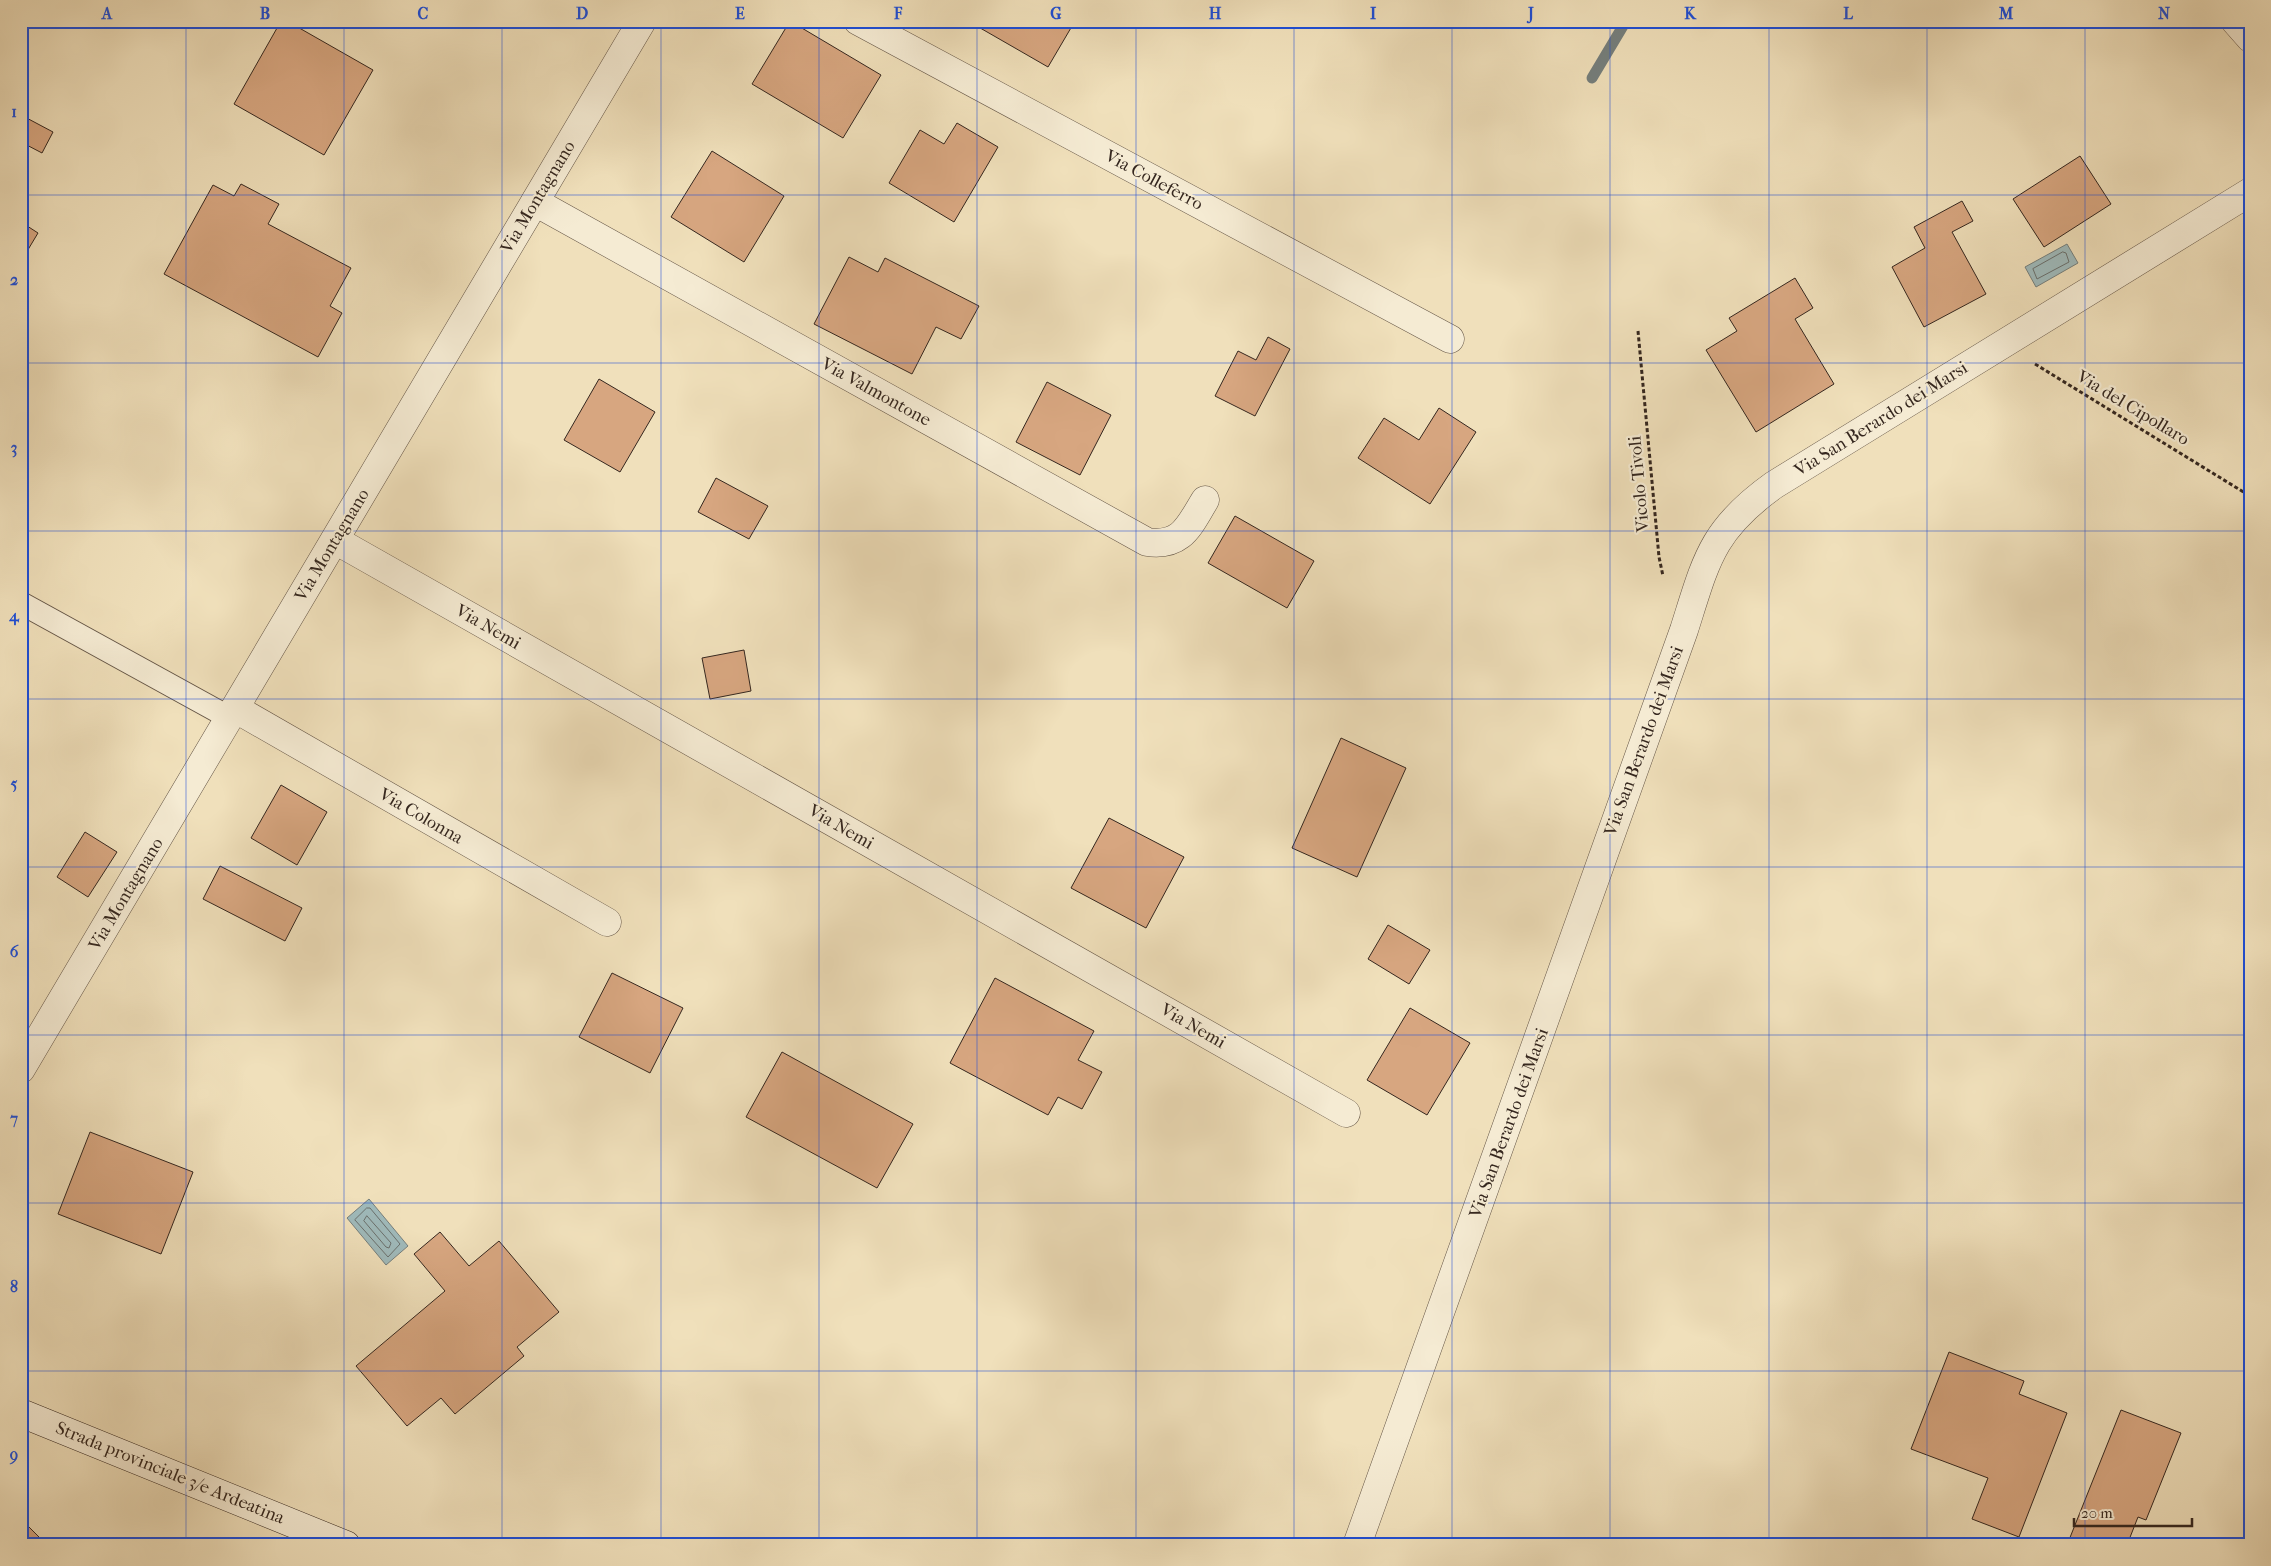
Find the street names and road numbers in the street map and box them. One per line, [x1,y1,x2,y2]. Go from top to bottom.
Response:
street label: Via Montagnano [496,137,580,258]
street label: Via Colleferro [1101,145,1207,215]
street label: Via Valmontone [817,353,935,431]
street label: Via San Berardo dei Marsi [1790,357,1972,481]
street label: Via del Cipollaro [2072,366,2193,450]
street label: Vicolo Tivoli [1624,434,1654,534]
street label: Via Montagnano [290,485,374,606]
street label: Via Nemi [451,599,525,654]
street label: Via San Berardo dei Marsi [1600,643,1688,840]
street label: Via Colonna [374,783,467,849]
street label: Via Nemi [804,799,878,854]
street label: Via Montagnano [84,834,168,955]
street label: Via Nemi [1156,998,1230,1053]
street label: Via San Berardo dei Marsi [1465,1025,1553,1222]
street label: Strada provinciale 3/e Ardeatina [53,1417,288,1529]

